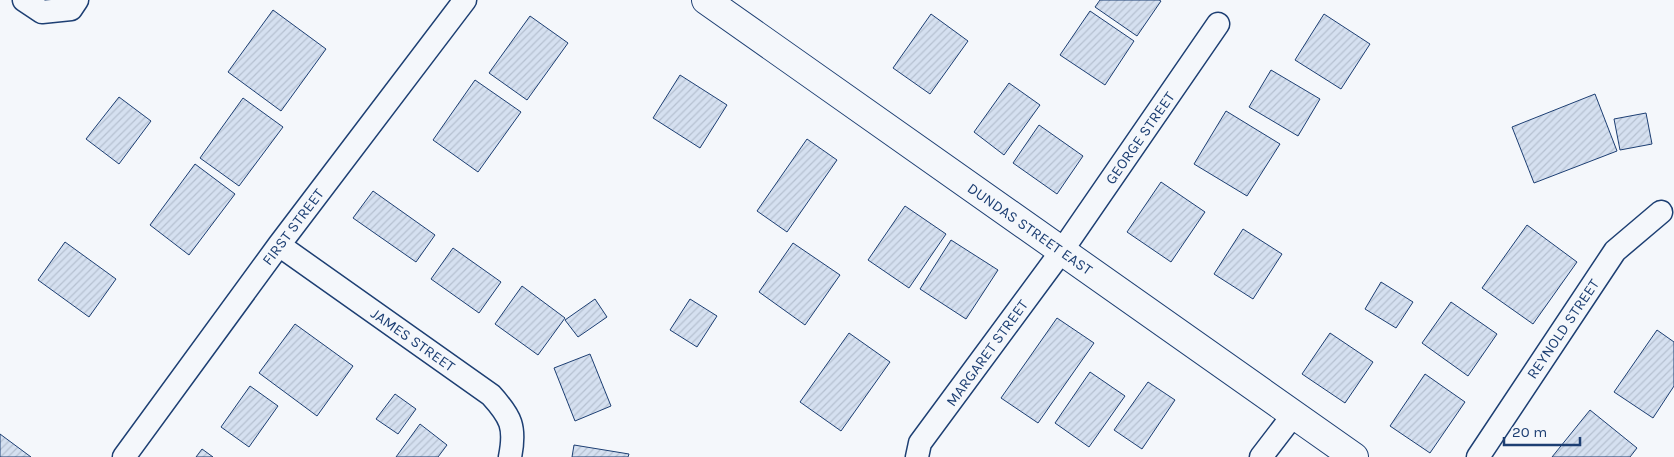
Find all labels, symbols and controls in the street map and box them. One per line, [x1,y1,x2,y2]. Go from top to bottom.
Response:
street label: GEORGE STREET [1101,88,1179,188]
street label: DUNDAS STREET EAST [964,179,1096,279]
street label: FIRST STREET [258,185,328,269]
street label: REYNOLD STREET [1523,275,1603,382]
street label: MARGARET STREET [942,296,1032,410]
street label: JAMES STREET [367,304,459,376]
scale bar [1504,414,1580,446]
text: 20 m [1512,423,1547,441]

